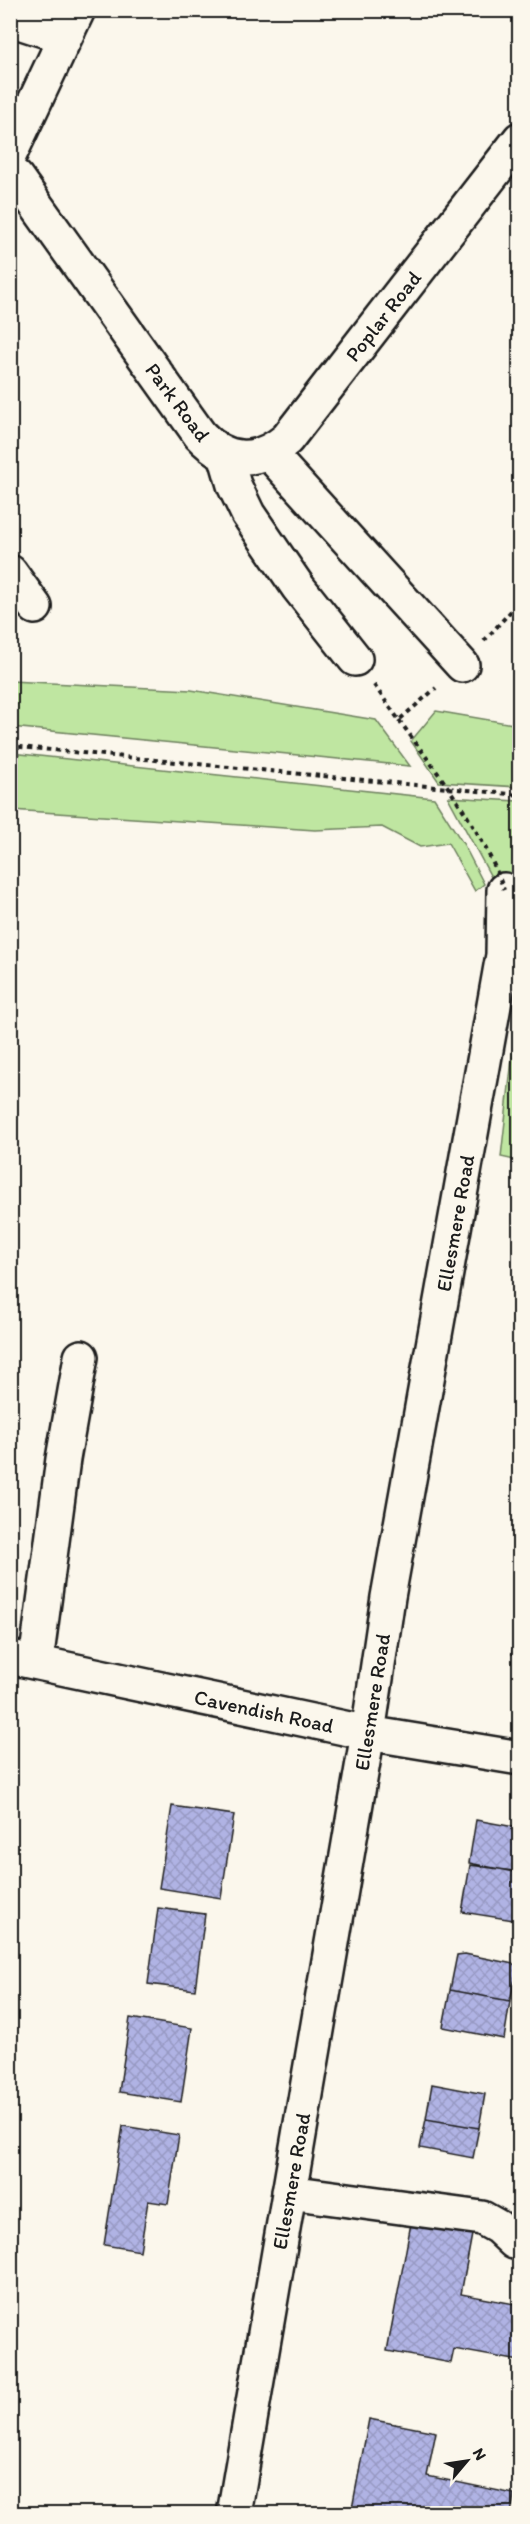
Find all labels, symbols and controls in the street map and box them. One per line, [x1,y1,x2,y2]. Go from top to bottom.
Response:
street label: Poplar Road [340,265,426,366]
street label: Park Road [140,358,216,447]
street label: Ellesmere Road [431,1152,479,1293]
street label: Ellesmere Road [349,1631,395,1772]
street label: Cavendish Road [192,1684,337,1738]
street label: Ellesmere Road [267,2110,315,2251]
north arrow [437,2431,497,2491]
text: N [469,2445,491,2463]

